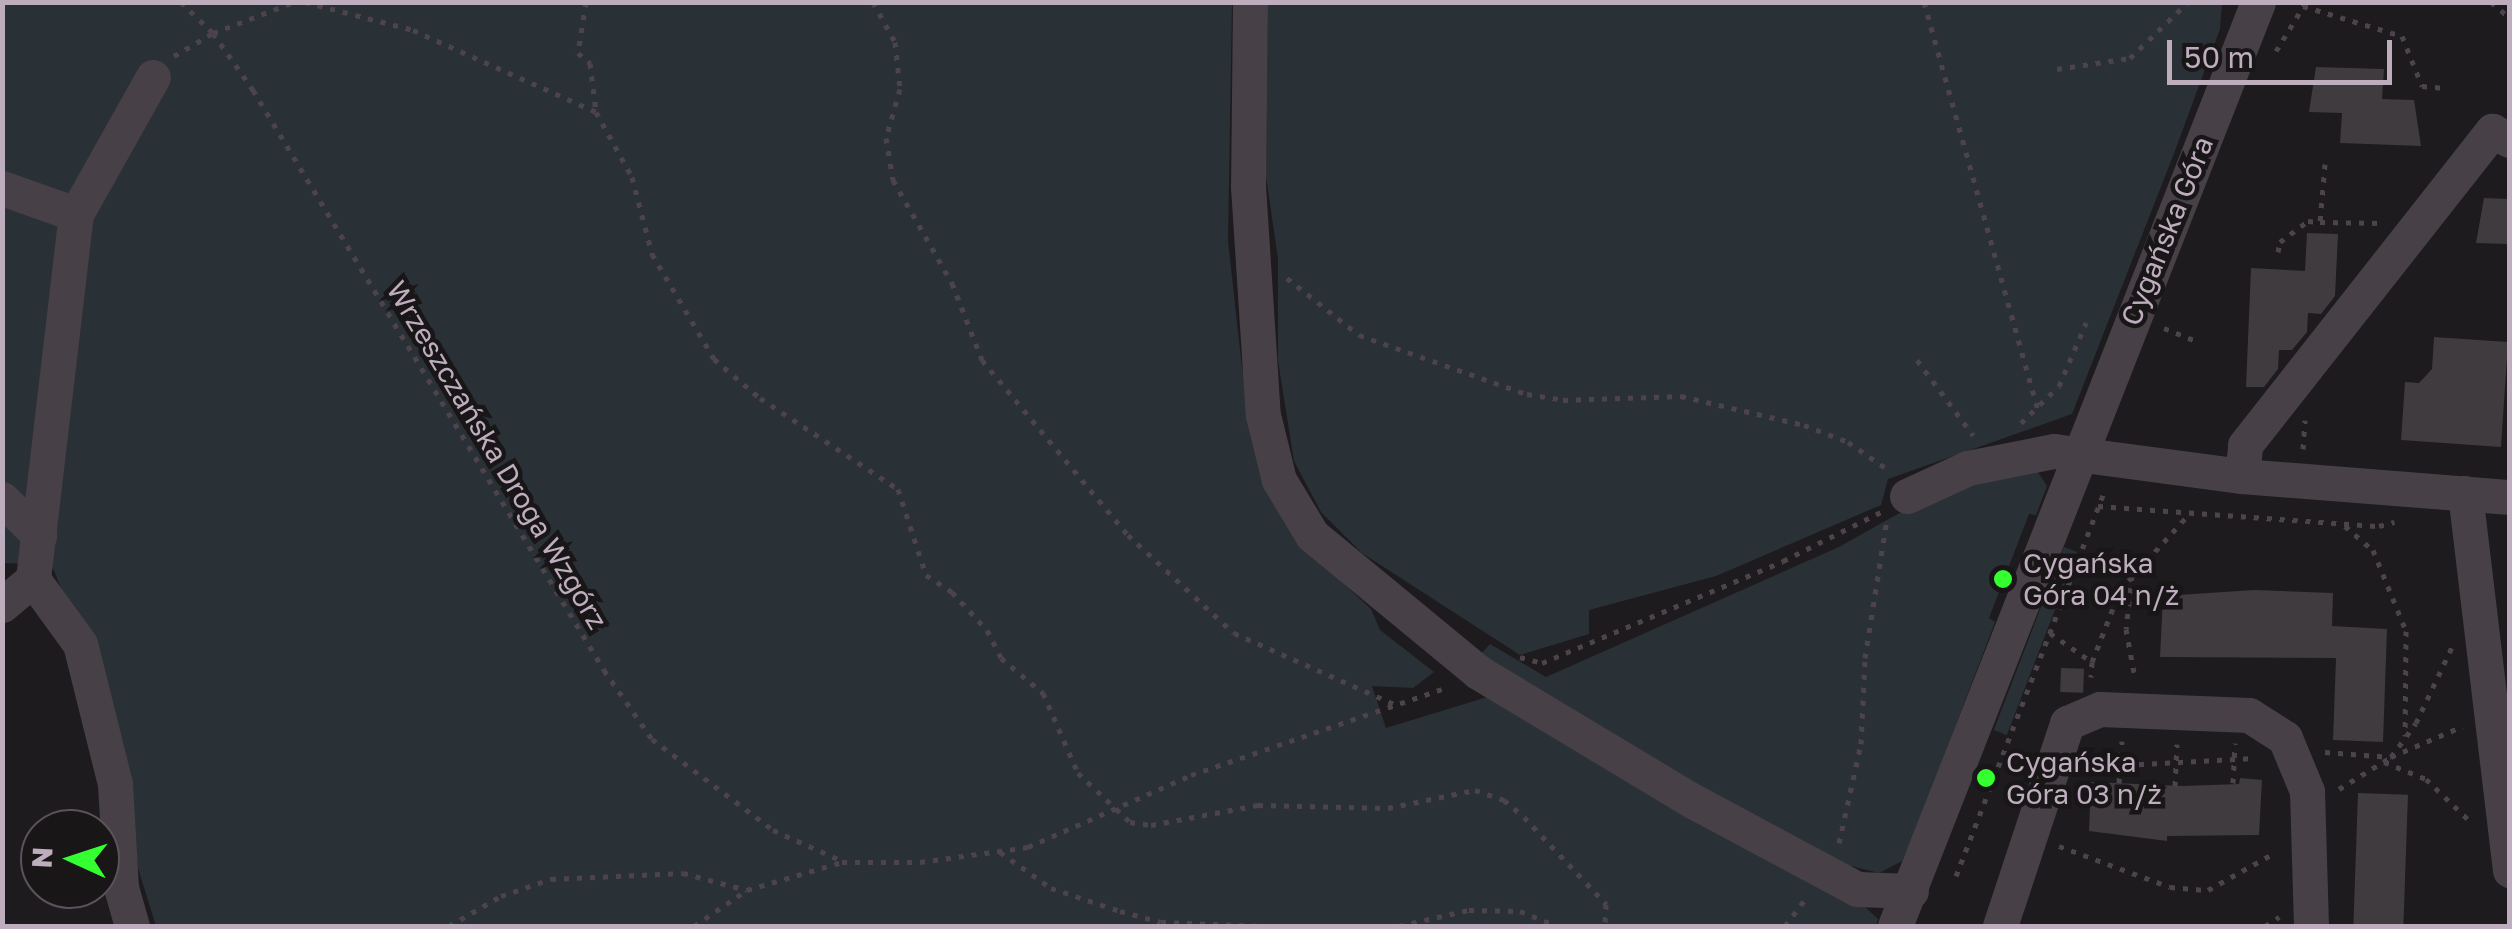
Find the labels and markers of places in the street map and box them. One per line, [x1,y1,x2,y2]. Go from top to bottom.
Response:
place label: Cygańska Góra 04 n/ż [2023,546,2179,612]
marker: Cygańska Góra 04 n/ż [1992,568,2014,590]
place label: Cygańska Góra 03 n/ż [2006,745,2162,811]
marker: Cygańska Góra 03 n/ż [1975,767,1997,789]

